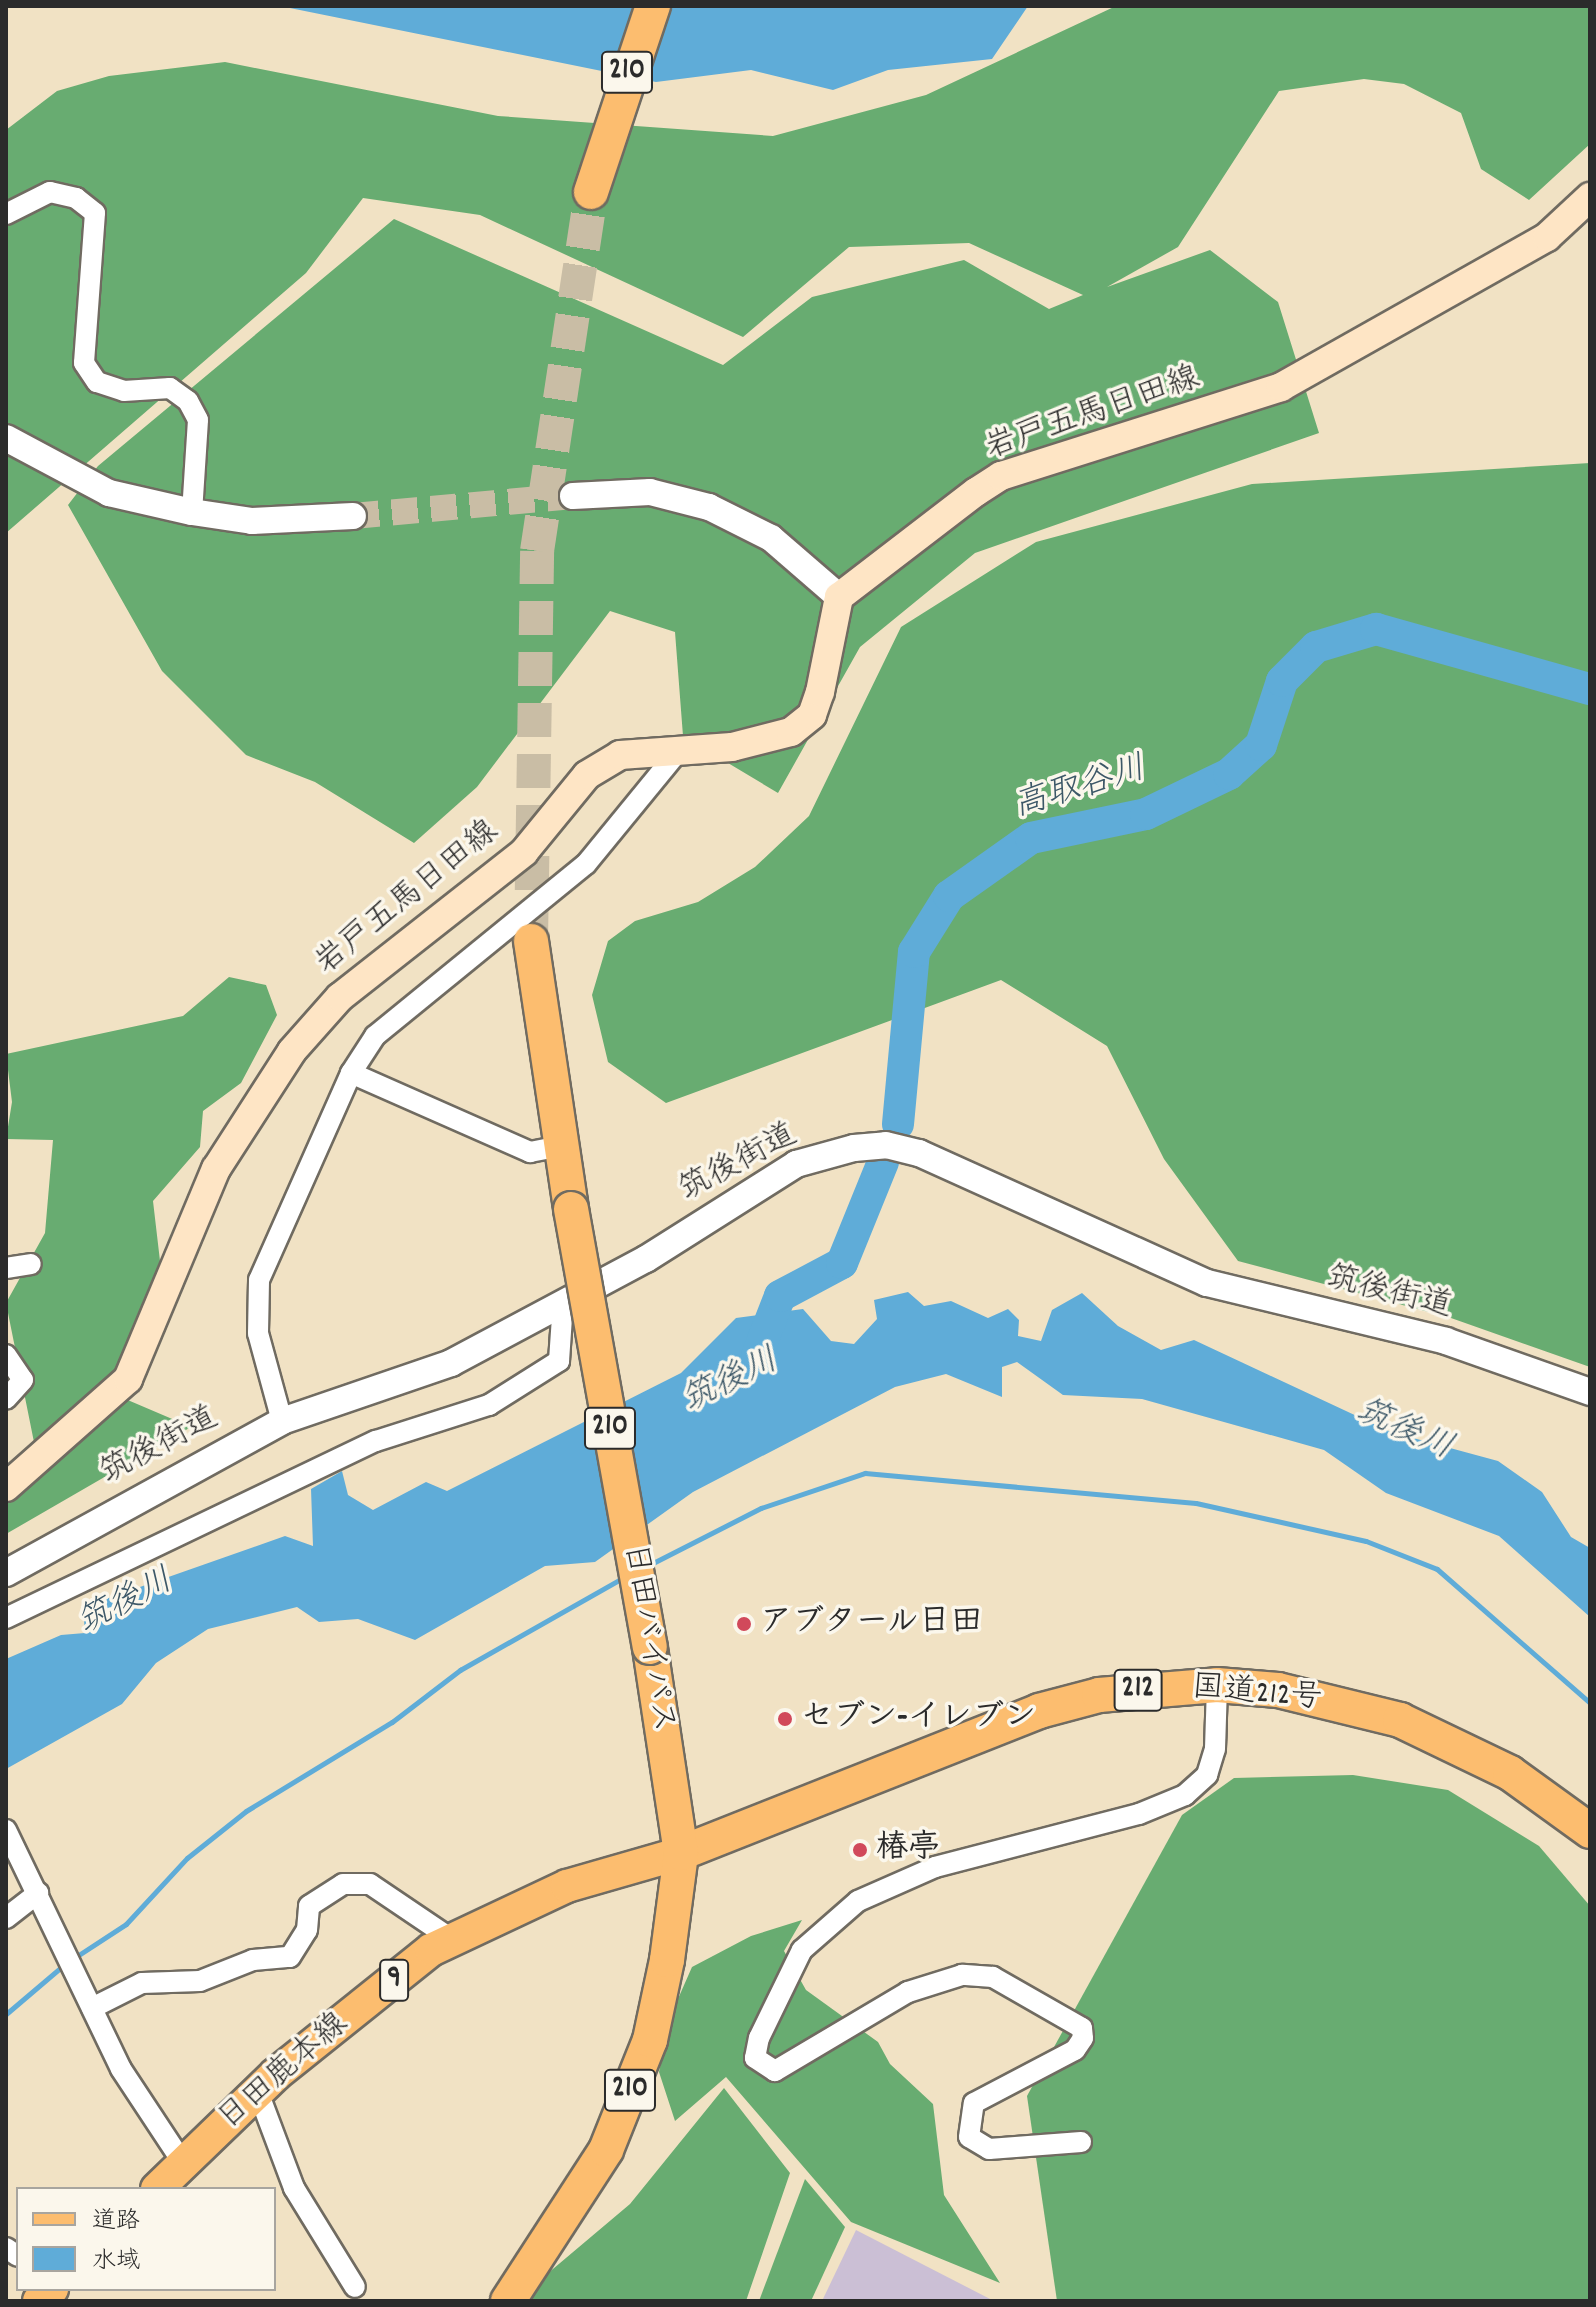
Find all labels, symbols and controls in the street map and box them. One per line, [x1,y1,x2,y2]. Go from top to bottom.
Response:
road number: 210 [599,46,655,98]
street label: 岩戸五馬日田線 [981,360,1205,470]
water label: 高取谷川 [1009,750,1151,828]
street label: 岩戸五馬日田線 [309,814,507,984]
street label: 筑後街道 [673,1117,805,1211]
street label: 筑後街道 [1322,1260,1456,1328]
water label: 筑後川 [676,1341,786,1423]
water label: 筑後川 [1349,1392,1459,1470]
street label: 筑後街道 [94,1400,226,1494]
road number: 210 [582,1402,638,1454]
street label: 日田バイパス [613,1540,681,1736]
water label: 筑後川 [71,1562,181,1644]
place label: アブタール日田 [760,1605,984,1643]
marker: アブタール日田 [735,1615,753,1633]
road number: 212 [1112,1664,1164,1716]
street label: 国道212号 [1190,1670,1324,1720]
place label: セブン-イレブン [801,1700,1036,1738]
marker: セブン-イレブン [776,1710,794,1728]
place label: 椿亭 [876,1831,940,1869]
marker: 椿亭 [851,1841,869,1859]
road number: 9 [378,1954,410,2006]
street label: 日田鹿本線 [211,2006,357,2140]
road number: 210 [602,2064,658,2116]
legend [16,2187,276,2291]
text: 道路 [92,2205,140,2239]
text: 水域 [92,2245,140,2279]

